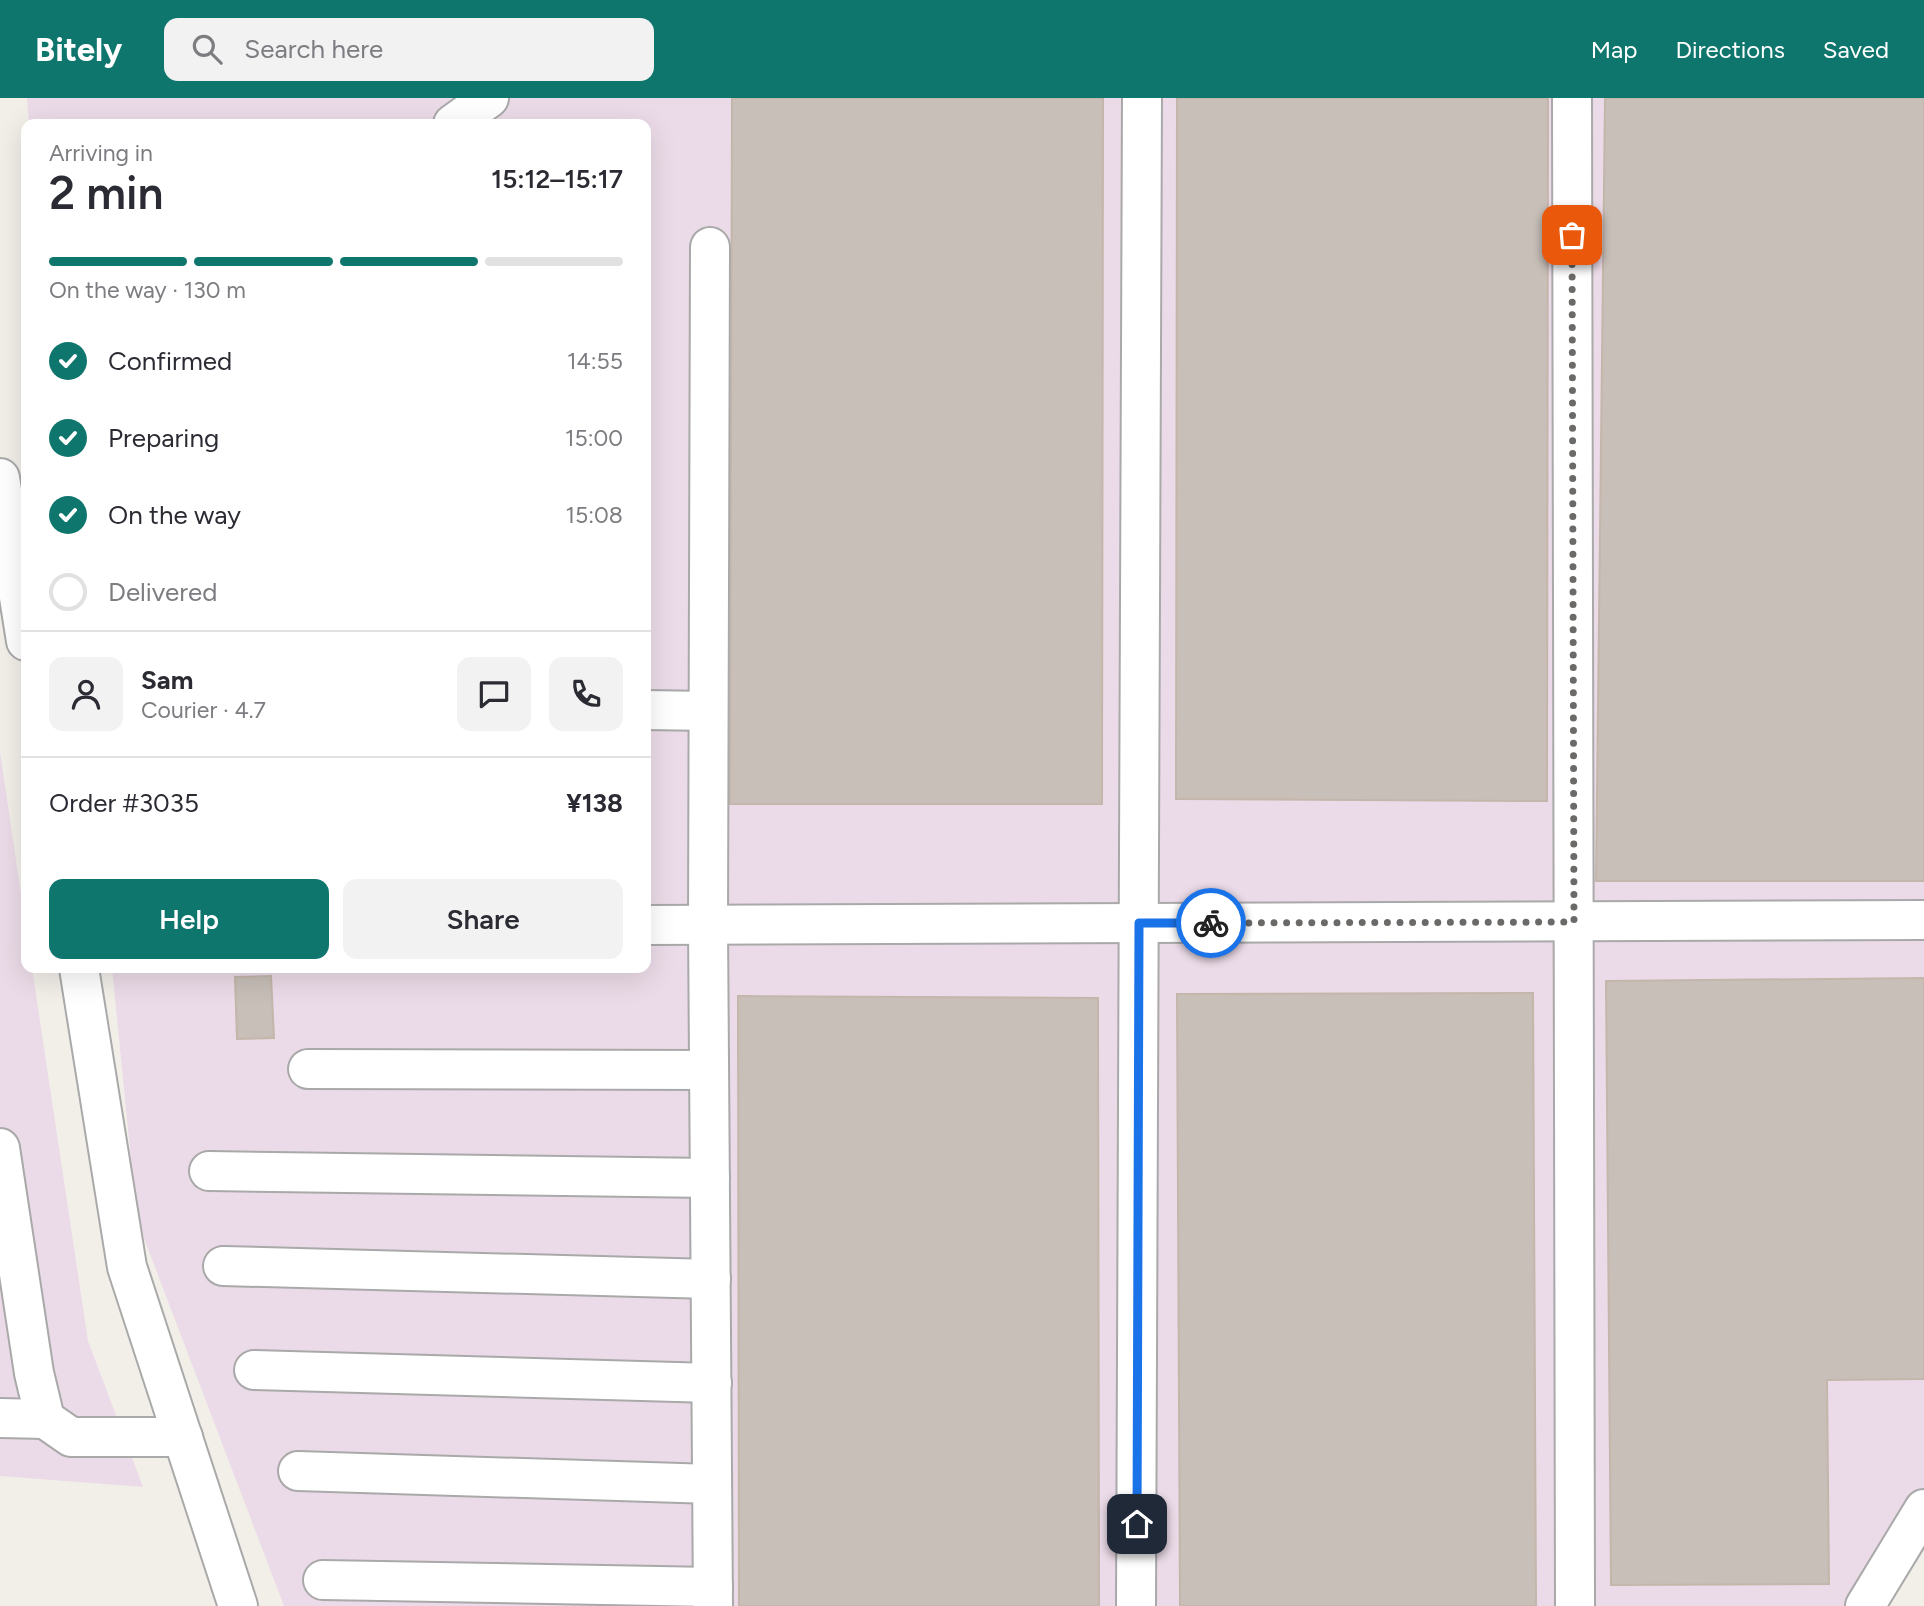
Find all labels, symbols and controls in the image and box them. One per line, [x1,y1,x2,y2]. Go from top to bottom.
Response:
search box [164,18,654,81]
text: Bitely [35,30,122,69]
icon: search [188,30,226,68]
text: Search here [244,33,383,65]
text: Map [1591,35,1637,64]
text: Directions [1675,35,1785,64]
text: Saved [1823,35,1889,64]
text: Arriving in [49,139,153,167]
text: 15:12–15:17 [491,163,623,195]
text: 2 min [49,165,164,221]
pin [1542,205,1602,265]
icon: bag [1553,216,1591,254]
text: On the way · 130 m [49,276,246,304]
icon: check [49,342,87,380]
text: Confirmed [108,345,232,377]
text: 14:55 [567,347,623,375]
icon: check [49,419,87,457]
text: Preparing [108,422,219,454]
text: 15:00 [565,424,623,452]
icon: check [49,496,87,534]
text: On the way [108,499,241,531]
text: 15:08 [566,501,623,529]
text: Delivered [108,576,217,608]
button: person [49,657,123,731]
button: chat [457,657,531,731]
button: phone [549,657,623,731]
text: Sam [141,664,193,696]
text: Courier · 4.7 [141,696,266,724]
text: Order #3035 [49,787,199,819]
text: ¥138 [566,787,623,819]
button: Help [49,879,329,959]
button: Share [343,879,623,959]
courier [1176,888,1246,958]
icon: bike [1192,904,1230,942]
pin [1107,1494,1167,1554]
icon: home [1118,1505,1156,1543]

